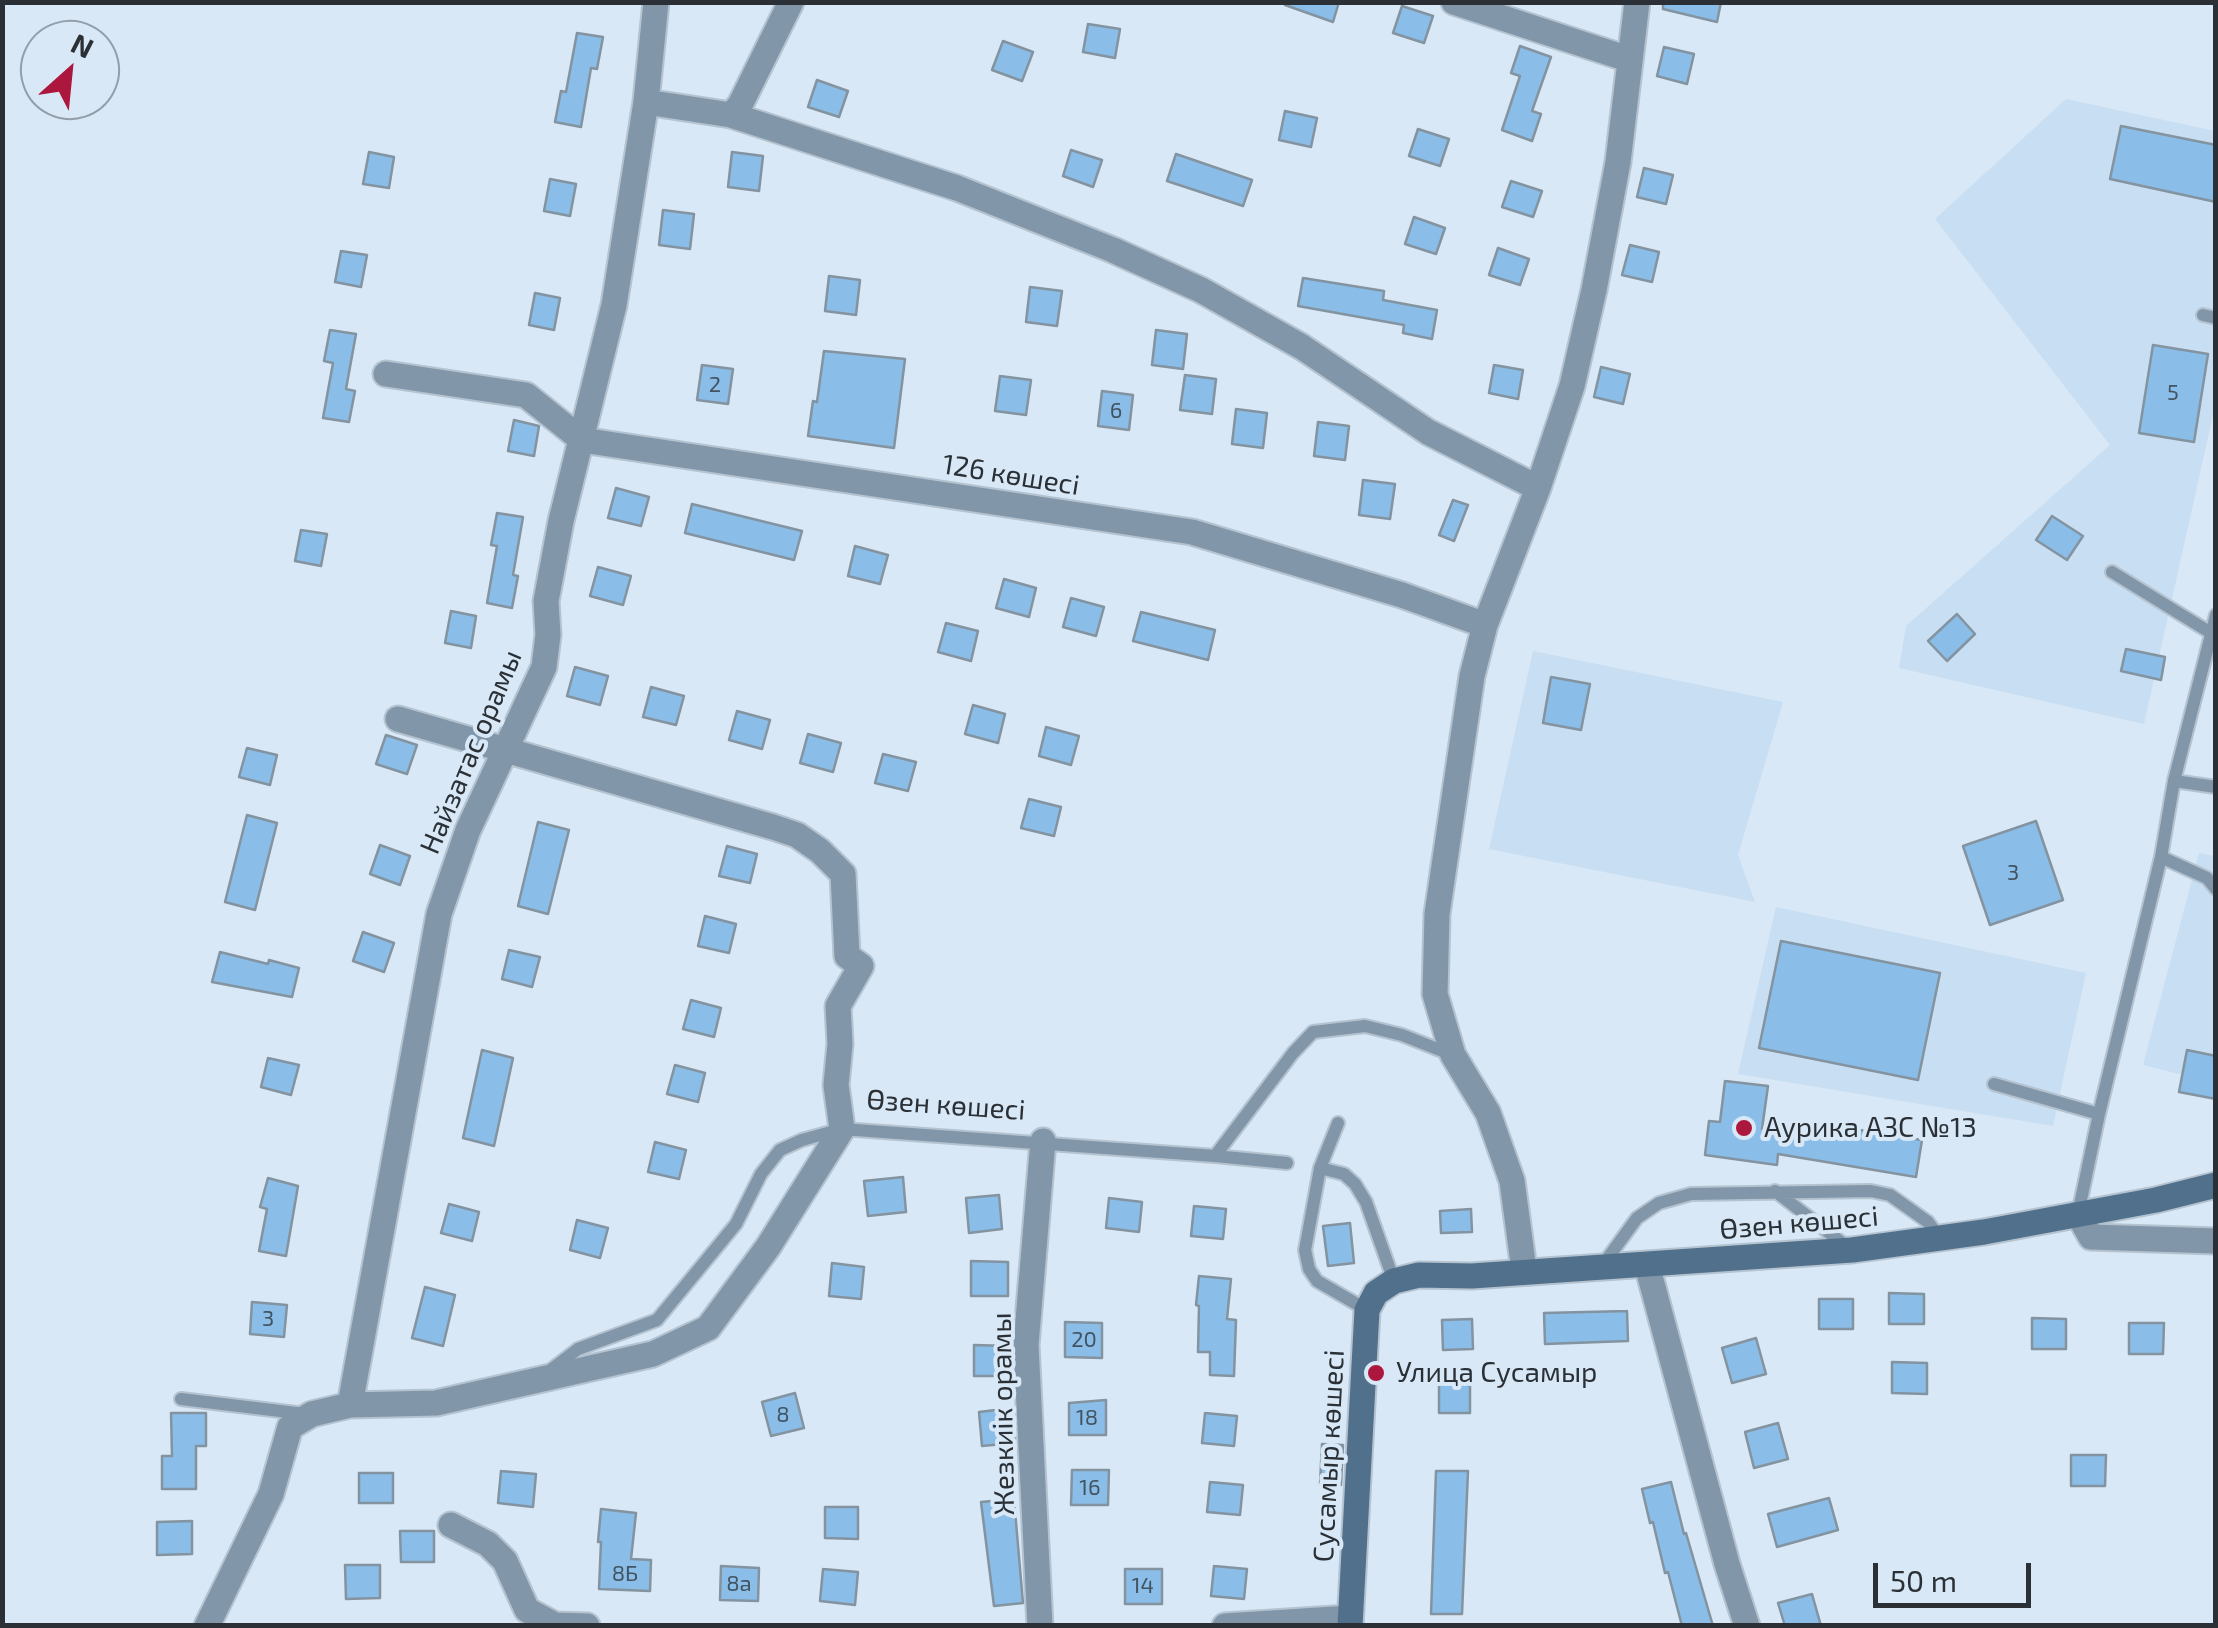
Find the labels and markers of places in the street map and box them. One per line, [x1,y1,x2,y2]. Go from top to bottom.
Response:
place label: Аурика АЗС №13 [1764,1111,1977,1145]
marker: Аурика АЗС №13 [1733,1117,1755,1139]
place label: Улица Сусамыр [1396,1356,1597,1390]
marker: Улица Сусамыр [1365,1362,1387,1384]

